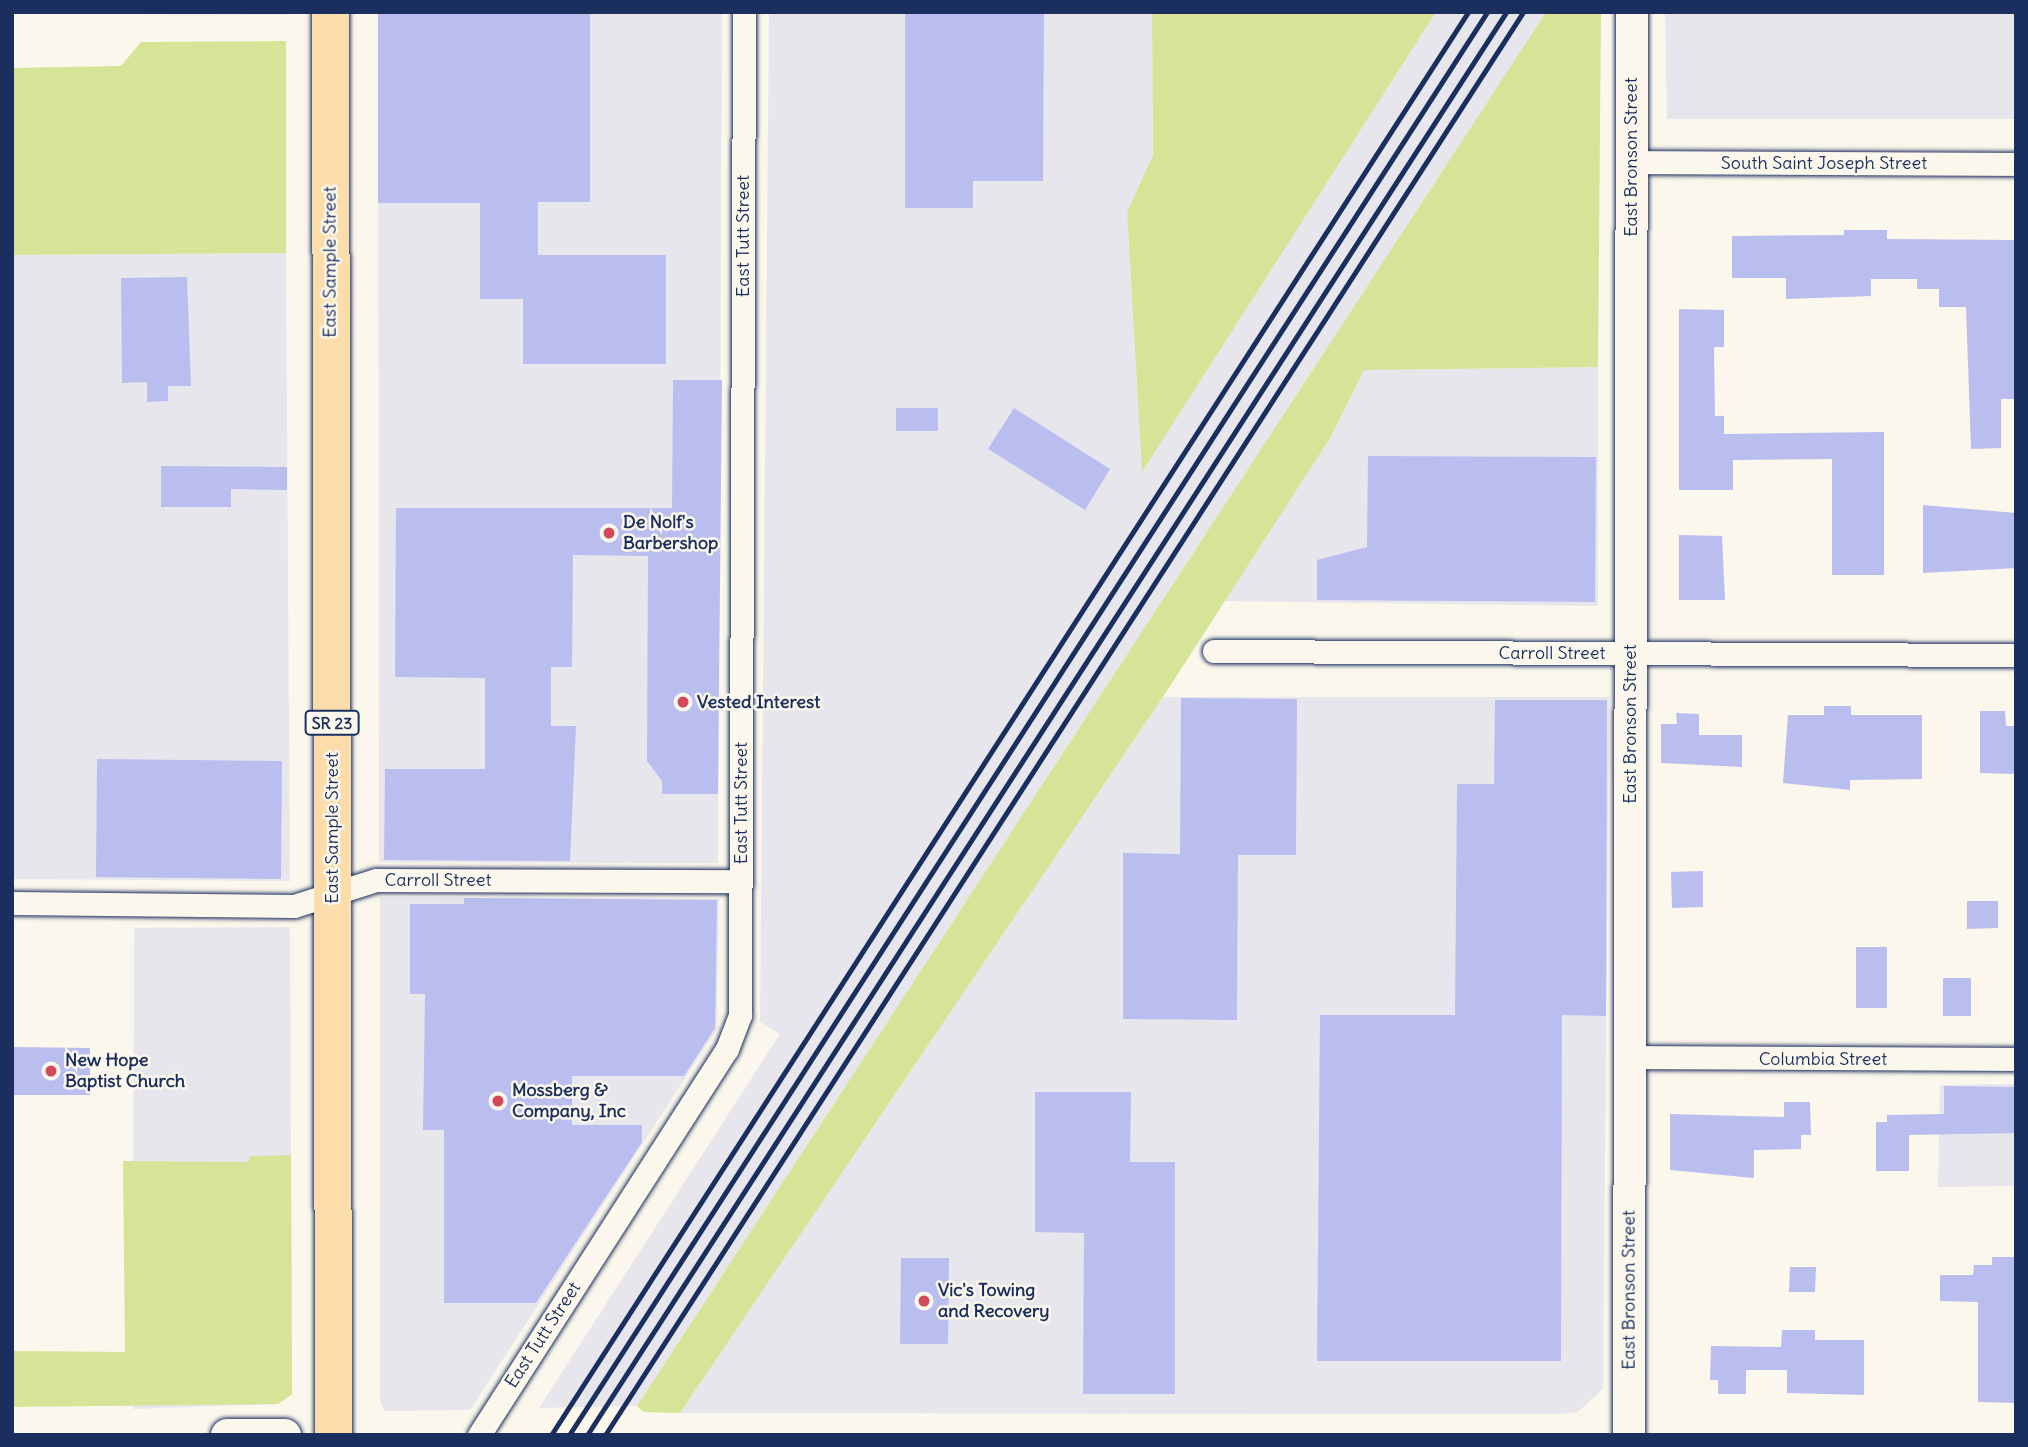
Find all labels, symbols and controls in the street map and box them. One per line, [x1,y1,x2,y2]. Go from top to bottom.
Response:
street label: East Bronson Street [1620,77,1642,237]
street label: South Saint Joseph Street [1721,152,1927,174]
street label: East Tutt Street [732,175,754,297]
street label: East Sample Street [319,186,341,338]
place label: De Nolf's Barbershop [623,512,718,554]
marker: De Nolf's Barbershop [601,525,617,541]
street label: Carroll Street [1498,642,1606,664]
street label: East Bronson Street [1619,644,1641,804]
place label: Vested Interest [697,691,820,713]
marker: Vested Interest [675,694,691,710]
road number: SR 23 [304,710,360,736]
street label: East Tutt Street [730,742,752,864]
street label: East Sample Street [321,752,343,904]
street label: Carroll Street [384,869,492,891]
street label: Columbia Street [1759,1048,1887,1070]
place label: New Hope Baptist Church [65,1050,185,1092]
marker: New Hope Baptist Church [43,1063,59,1079]
place label: Mossberg & Company, Inc [512,1080,626,1122]
marker: Mossberg & Company, Inc [490,1093,506,1109]
street label: East Bronson Street [1618,1210,1640,1370]
street label: East Tutt Street [501,1278,585,1392]
place label: Vic's Towing and Recovery [938,1280,1049,1322]
marker: Vic's Towing and Recovery [916,1293,932,1309]

